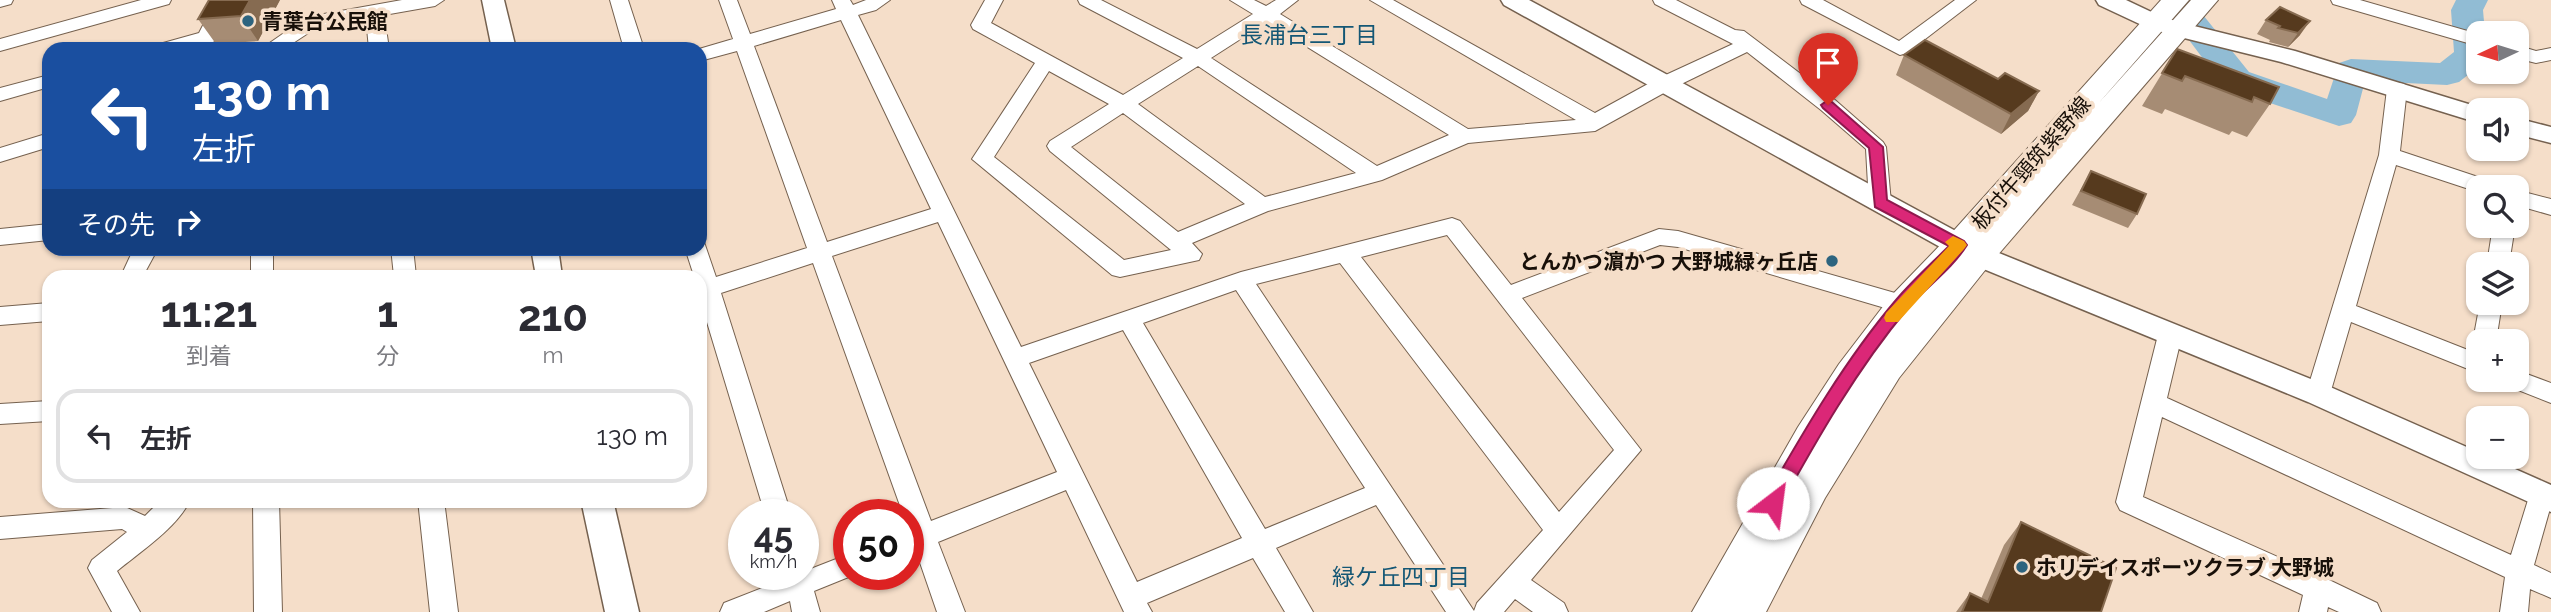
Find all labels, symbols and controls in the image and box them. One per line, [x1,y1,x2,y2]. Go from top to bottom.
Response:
place label: 青葉台公民館 [262,9,388,34]
marker: 青葉台公民館 [240,13,256,29]
district label: 長浦台三丁目 [1240,21,1378,48]
north arrow [2466,21,2529,84]
map controls [2466,21,2529,469]
pin [1798,33,1858,105]
icon: arrive [1809,44,1847,82]
text: 130 m [192,64,331,121]
icon: left [77,70,168,161]
street label: 板付牛頸筑紫野線 [1966,91,2096,235]
button: sound [2466,98,2529,161]
text: 左折 [192,130,256,167]
button: search [2466,175,2529,238]
icon: right [169,203,207,241]
text: その先 [77,210,155,240]
place label: とんかつ濵かつ 大野城緑ヶ丘店 [1519,249,1818,274]
button: layers [2466,252,2529,315]
marker: とんかつ濵かつ 大野城緑ヶ丘店 [1824,253,1840,269]
text: 11:21 [161,288,257,337]
text: 1 [377,288,398,337]
text: 210 [518,292,588,341]
button: + [2466,329,2529,392]
text: m [542,341,564,368]
text: 到着 [186,342,232,369]
text: 分 [376,342,399,369]
button: − [2466,406,2529,469]
icon: left [81,417,119,455]
text: 130 m [597,421,668,451]
text: 左折 [140,424,192,454]
position arrow [1736,466,1810,540]
speed limit sign: 50 [833,499,924,590]
text: 45 [754,515,793,556]
text: km/h [750,551,797,572]
place label: ホリデイスポーツクラブ 大野城 [2036,555,2334,580]
marker: ホリデイスポーツクラブ 大野城 [2014,559,2030,575]
district label: 緑ケ丘四丁目 [1332,563,1470,590]

